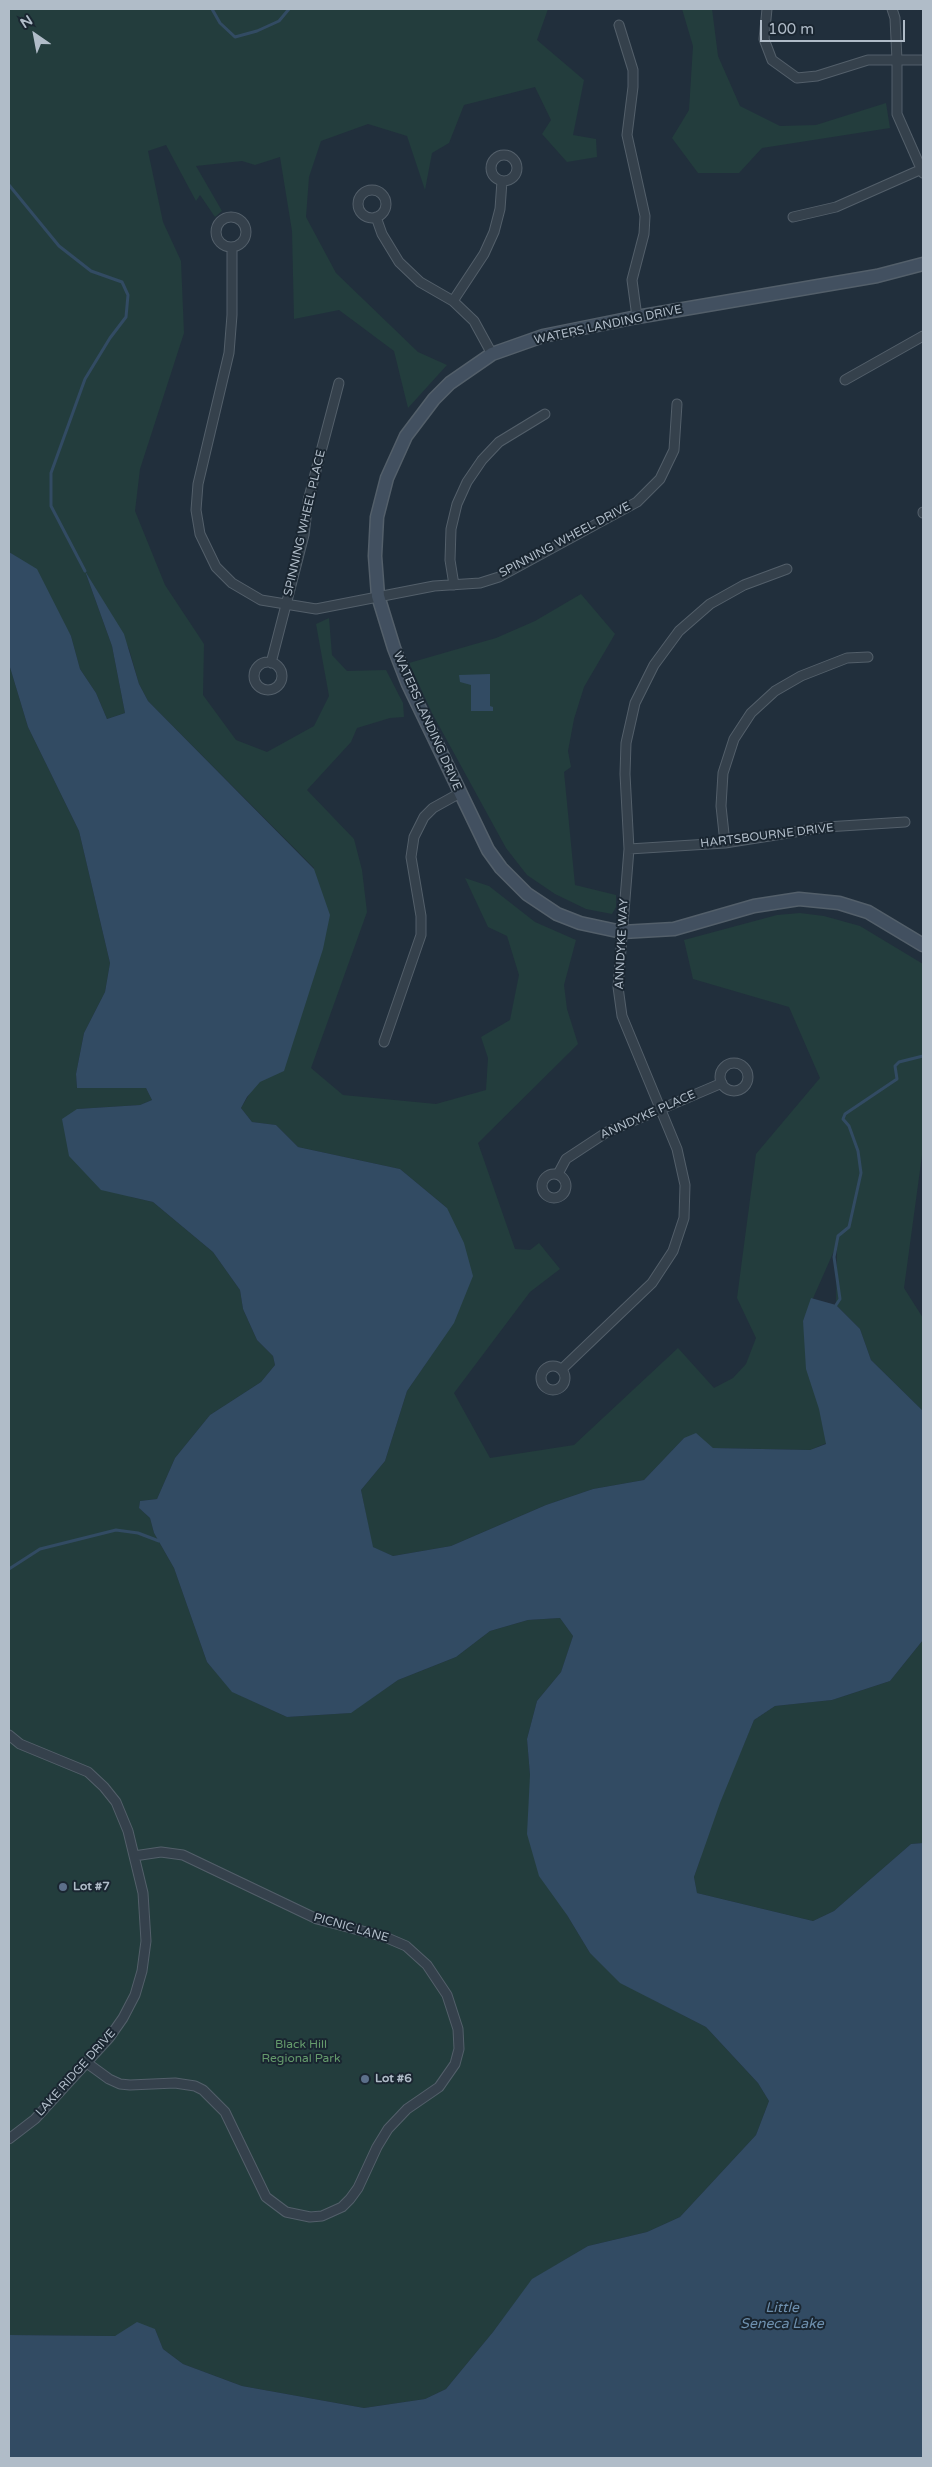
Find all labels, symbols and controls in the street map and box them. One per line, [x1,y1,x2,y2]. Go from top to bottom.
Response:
north arrow [10,10,60,60]
scale bar [762,10,907,42]
text: N [17,12,36,32]
text: 100 m [768,20,814,38]
street label: WATERS LANDING DRIVE [533,302,683,348]
street label: SPINNING WHEEL PLACE [281,449,329,597]
street label: SPINNING WHEEL DRIVE [497,499,633,581]
street label: WATERS LANDING DRIVE [390,649,464,793]
street label: HARTSBOURNE DRIVE [699,821,835,851]
street label: ANNDYKE WAY [612,898,632,990]
street label: ANNDYKE PLACE [598,1088,698,1142]
place label: Lot #7 [73,1880,110,1894]
marker: Lot #7 [57,1881,69,1893]
street label: PICNIC LANE [312,1910,390,1946]
street label: LAKE RIDGE DRIVE [33,2026,119,2120]
park label: Black Hill Regional Park [262,2038,340,2066]
place label: Lot #6 [375,2072,412,2086]
marker: Lot #6 [359,2073,371,2085]
water label: Little Seneca Lake [740,2300,824,2332]

